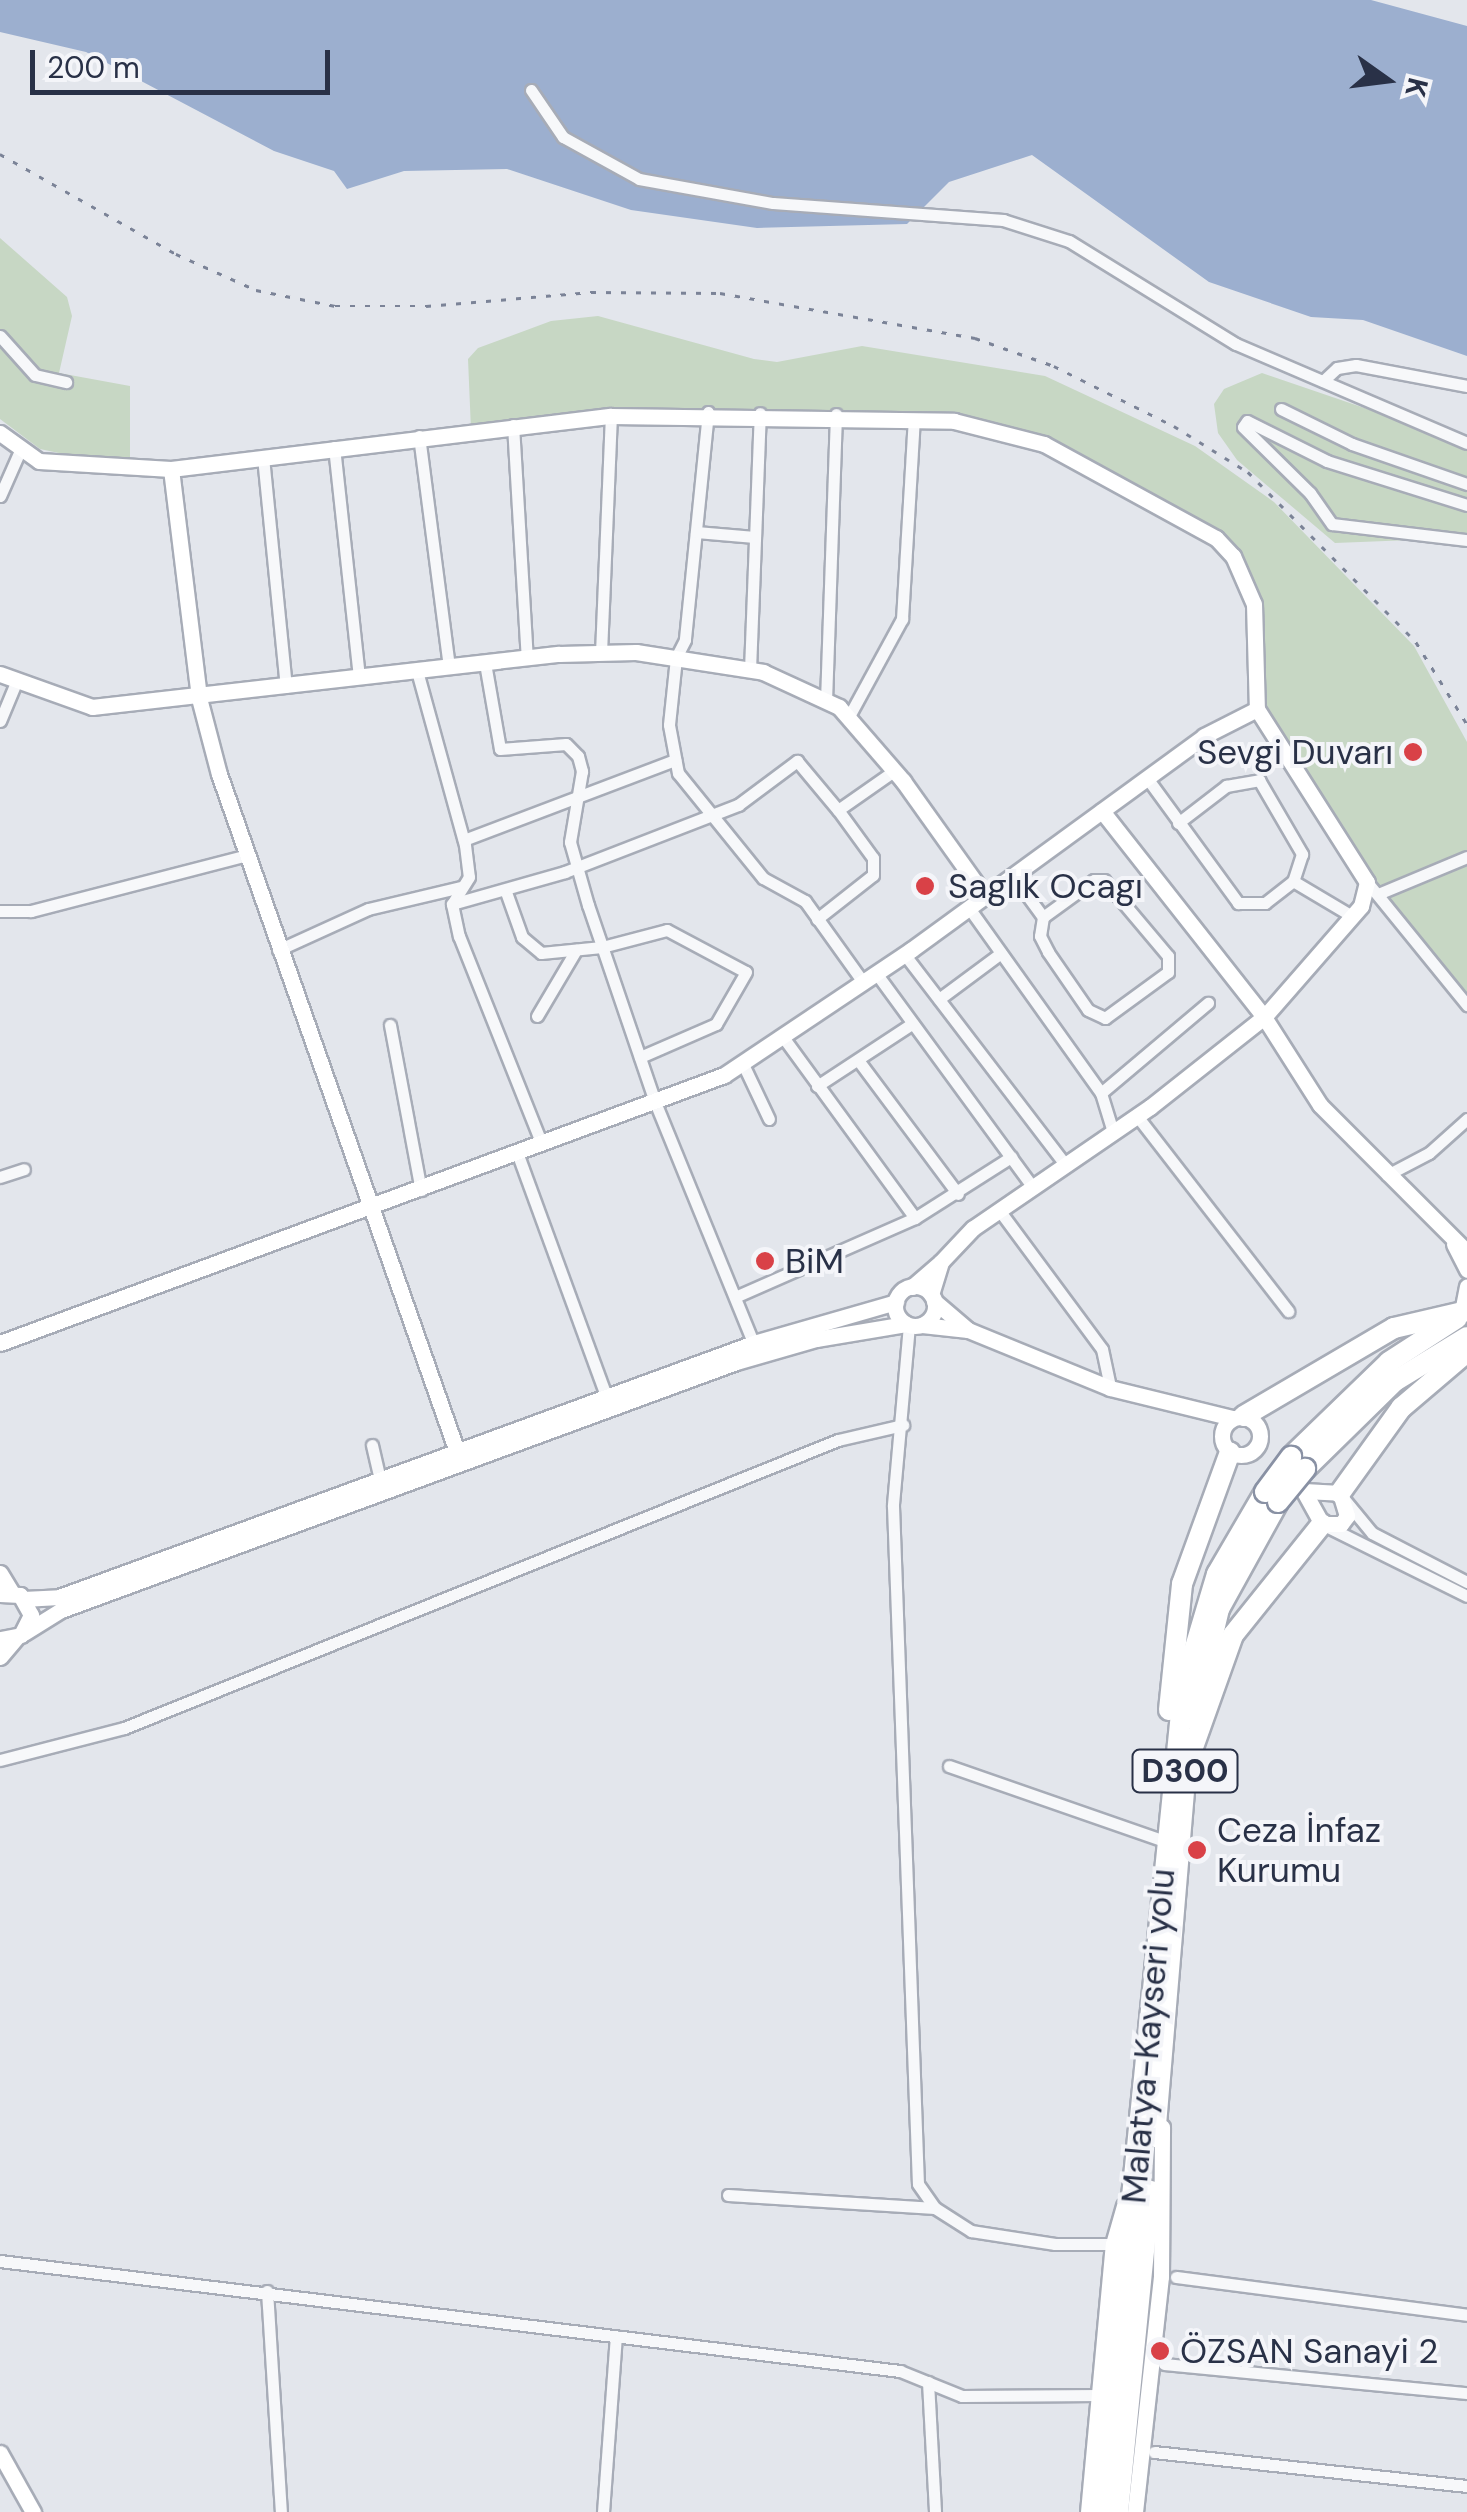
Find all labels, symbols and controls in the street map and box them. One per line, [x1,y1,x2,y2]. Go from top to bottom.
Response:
scale bar [35,30,335,92]
north arrow [1337,30,1437,130]
text: 200 m [47,48,140,87]
text: K [1396,74,1437,101]
place label: Sevgi Duvarı [1197,731,1393,773]
marker: Sevgi Duvarı [1402,741,1424,763]
place label: Saglık Ocagı [948,865,1143,907]
marker: Saglık Ocagı [912,873,938,899]
place label: BiM [785,1240,844,1282]
marker: BiM [754,1250,776,1272]
road number: D300 [1130,1744,1240,1798]
place label: Ceza İnfaz Kurumu [1217,1809,1381,1891]
marker: Ceza İnfaz Kurumu [1186,1839,1208,1861]
street label: Malatya-Kayseri yolu [1112,1867,1184,2205]
place label: ÖZSAN Sanayi 2 [1180,2330,1438,2372]
marker: ÖZSAN Sanayi 2 [1149,2340,1171,2362]

